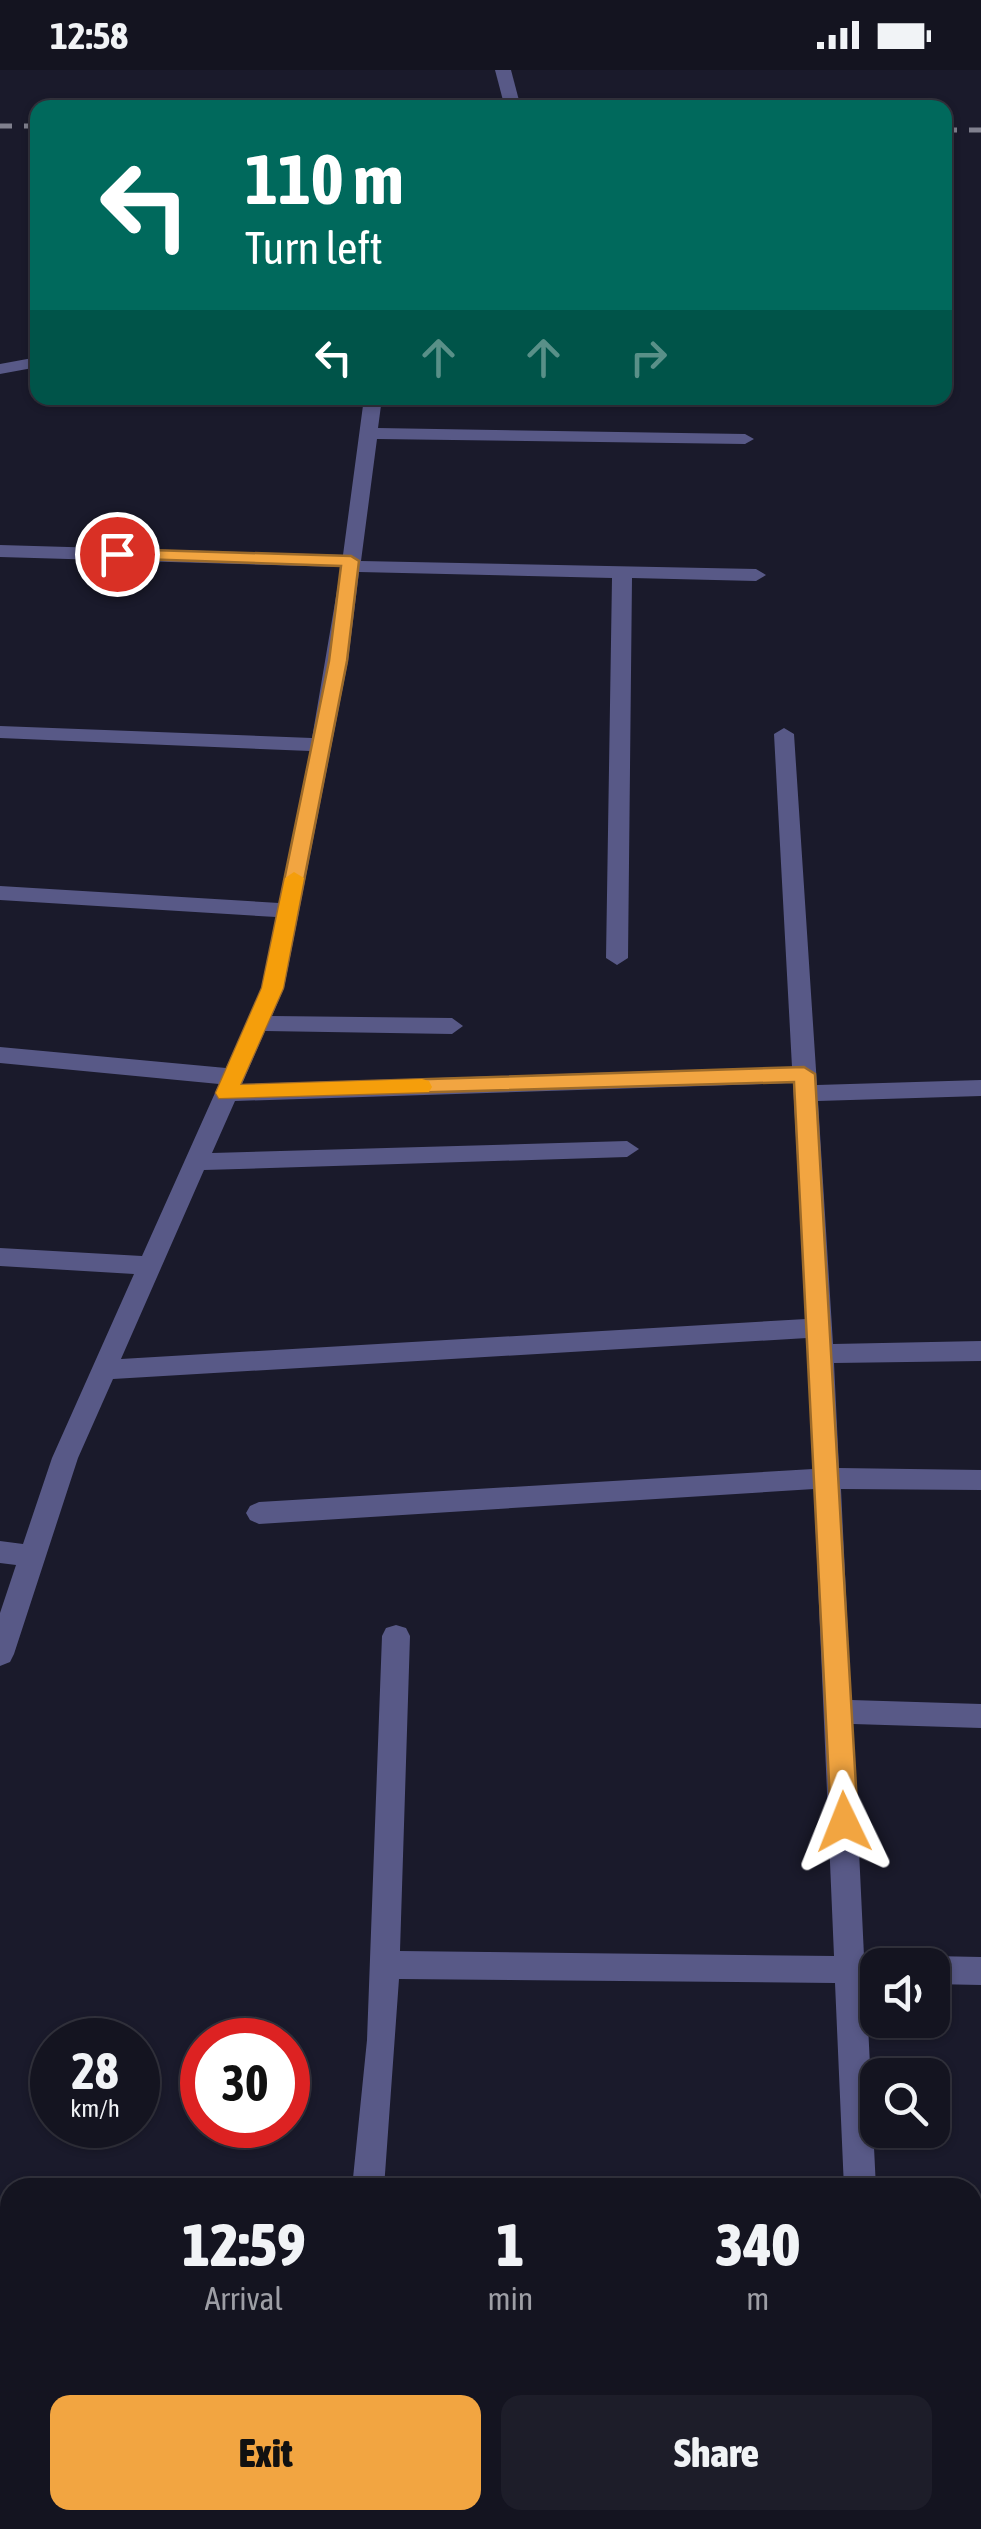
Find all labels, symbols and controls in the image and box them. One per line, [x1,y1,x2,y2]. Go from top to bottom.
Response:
text: 12:58 [50,14,128,57]
text: 110 m [245,139,404,219]
icon: left [80,140,210,270]
text: Turn left [245,222,383,274]
icon: left [306,330,361,385]
icon: ahead [411,330,466,385]
icon: ahead [516,330,571,385]
icon: right [621,330,676,385]
pin [75,512,160,597]
icon: arrive [90,527,145,582]
position arrow [792,1770,896,1874]
map controls [860,1948,950,2148]
button: sound [860,1948,950,2038]
speed limit sign: 30 [180,2018,310,2148]
text: 28 [71,2042,118,2100]
button: search [860,2058,950,2148]
text: km/h [70,2094,120,2122]
text: 12:59 [182,2210,305,2279]
text: 1 [496,2210,525,2279]
text: 340 [715,2210,800,2279]
text: Arrival [205,2280,283,2317]
text: min [487,2280,533,2317]
text: m [746,2280,769,2317]
button: Exit [50,2395,481,2510]
button: Share [501,2395,932,2510]

